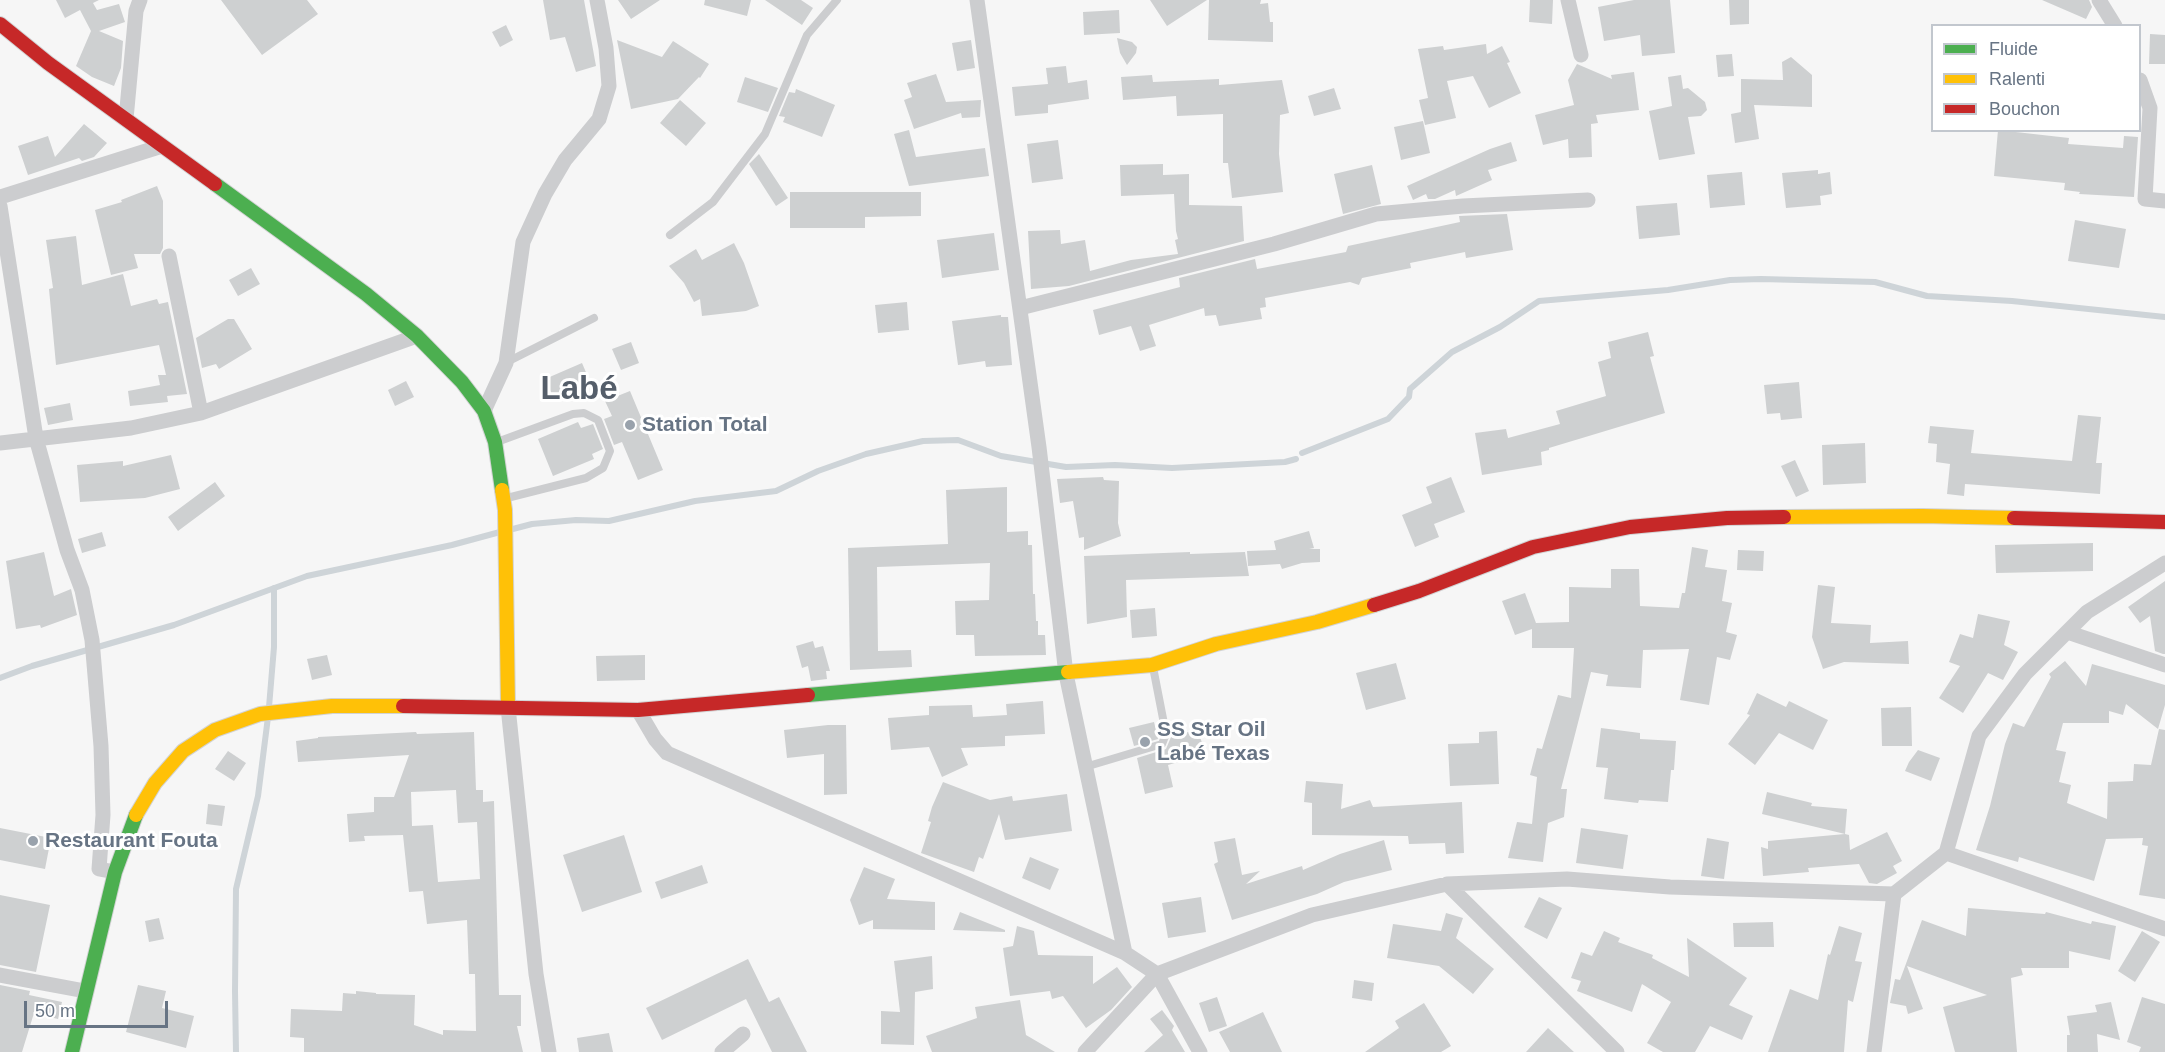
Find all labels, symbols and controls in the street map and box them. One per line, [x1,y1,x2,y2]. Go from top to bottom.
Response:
legend [1931,24,2141,132]
text: Fluide [1989,39,2038,59]
text: Ralenti [1989,69,2045,89]
text: Bouchon [1989,99,2060,119]
district label: Labé [540,370,618,410]
place label: Station Total [642,412,768,438]
marker: Station Total [623,418,637,432]
place label: SS Star Oil Labé Texas [1157,717,1270,767]
marker: SS Star Oil Labé Texas [1138,735,1152,749]
place label: Restaurant Fouta [45,828,218,854]
marker: Restaurant Fouta [26,834,40,848]
scale bar [27,989,171,1027]
text: 50 m [35,1001,75,1021]

